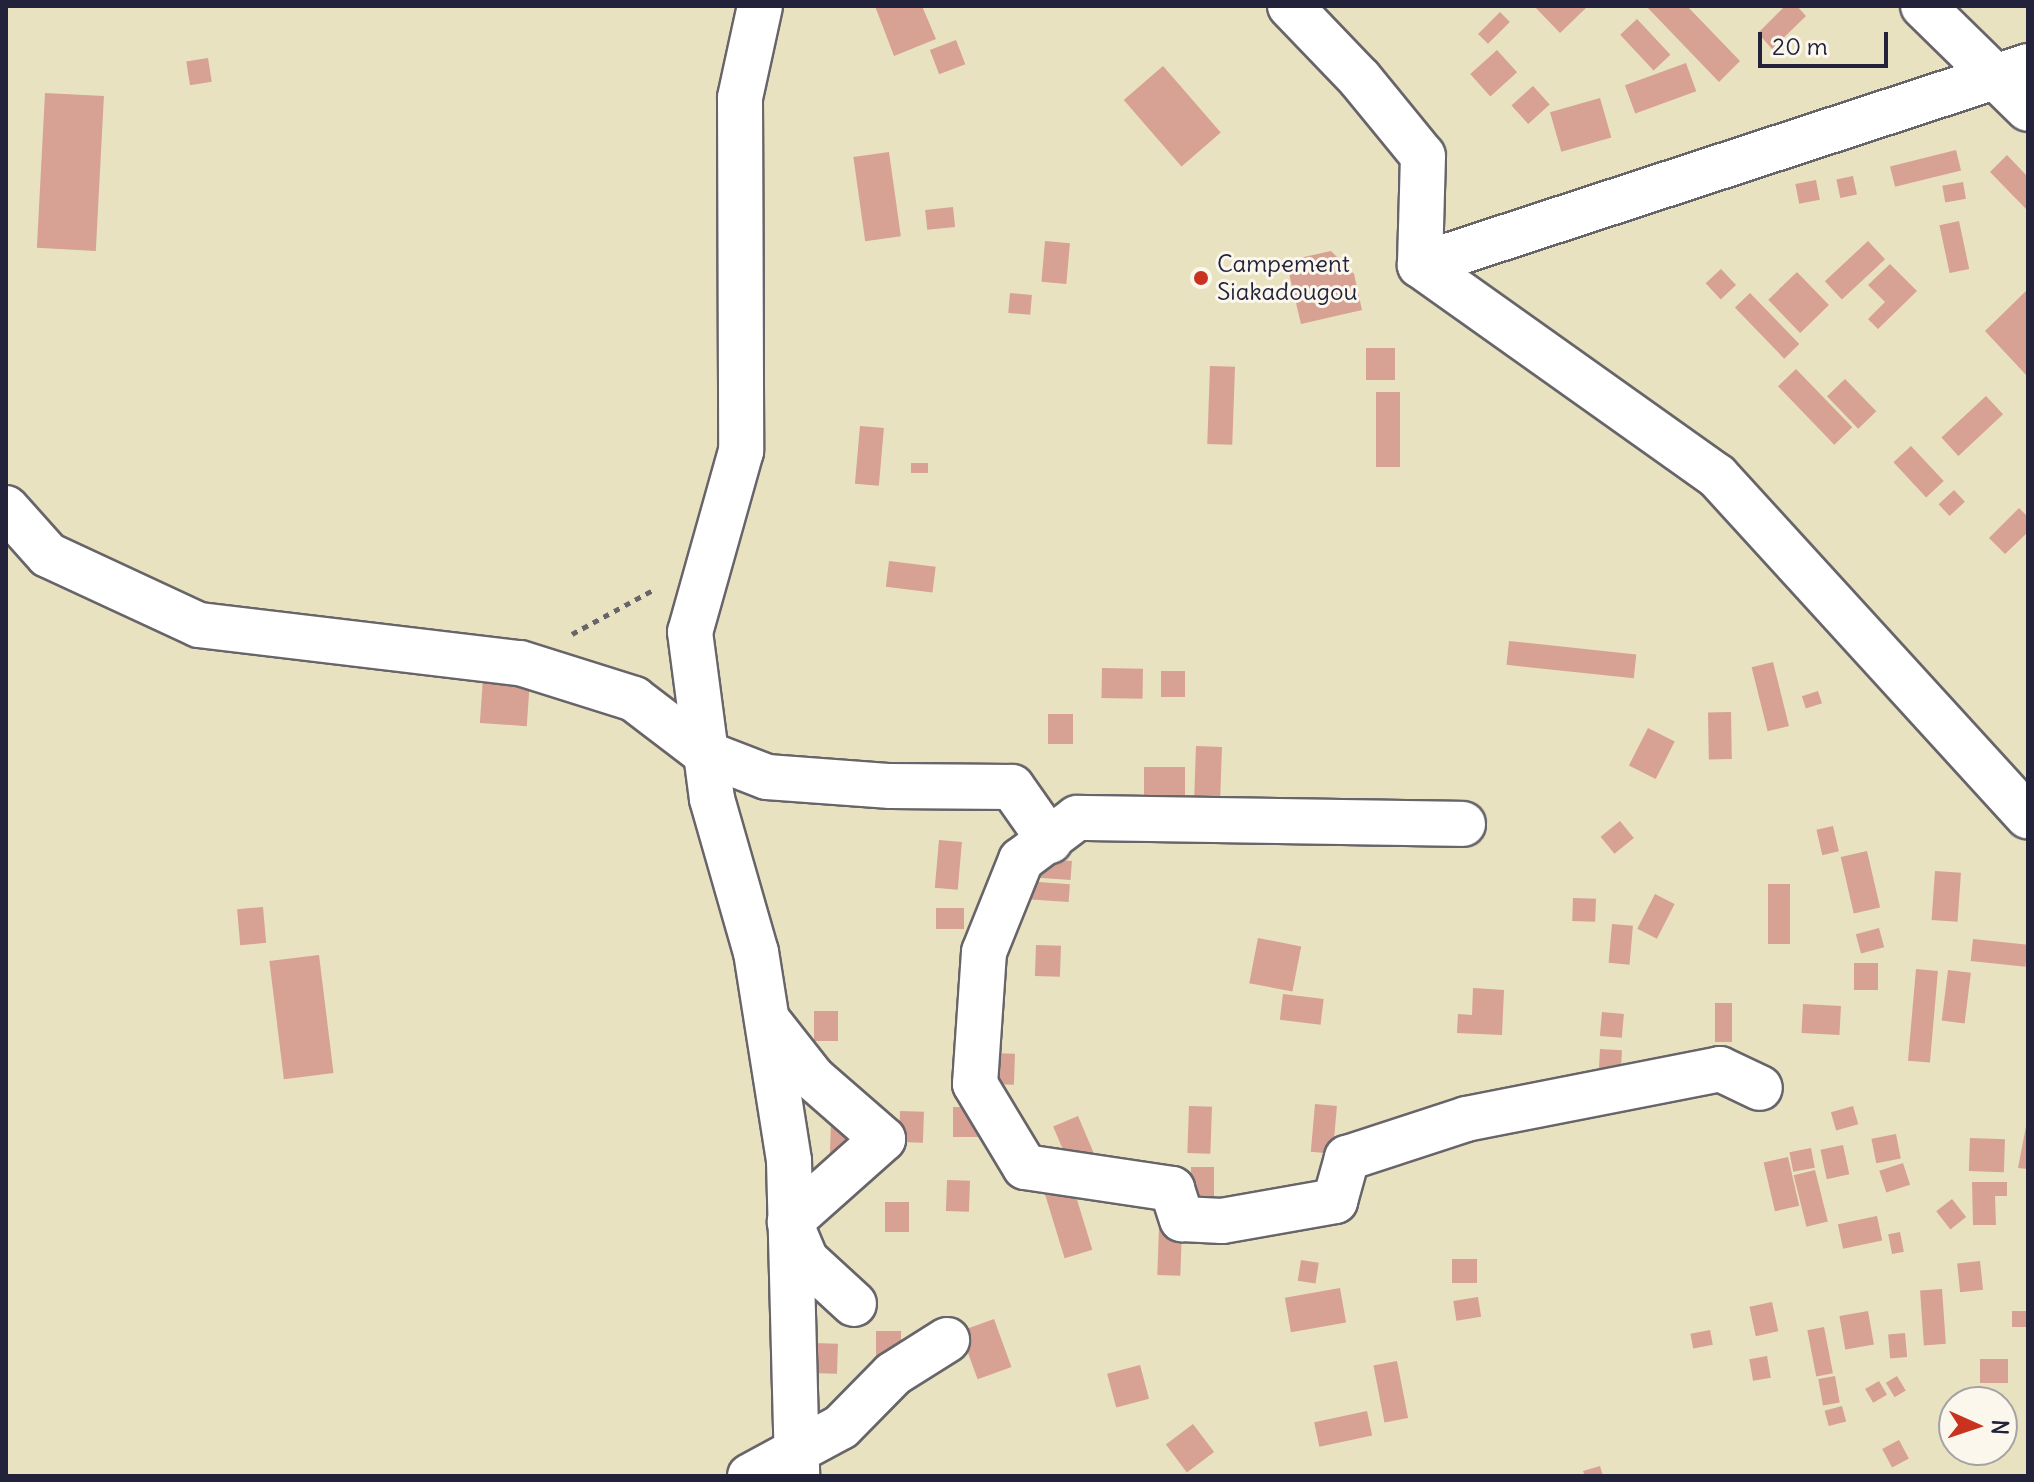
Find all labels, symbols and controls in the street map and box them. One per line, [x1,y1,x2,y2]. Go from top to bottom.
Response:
scale bar [1762,16,1892,66]
text: 20 m [1772,31,1828,61]
place label: Campement Siakadougou [1217,250,1358,306]
marker: Campement Siakadougou [1192,269,1210,287]
north arrow [1938,1386,2018,1466]
text: N [1986,1419,2014,1435]

